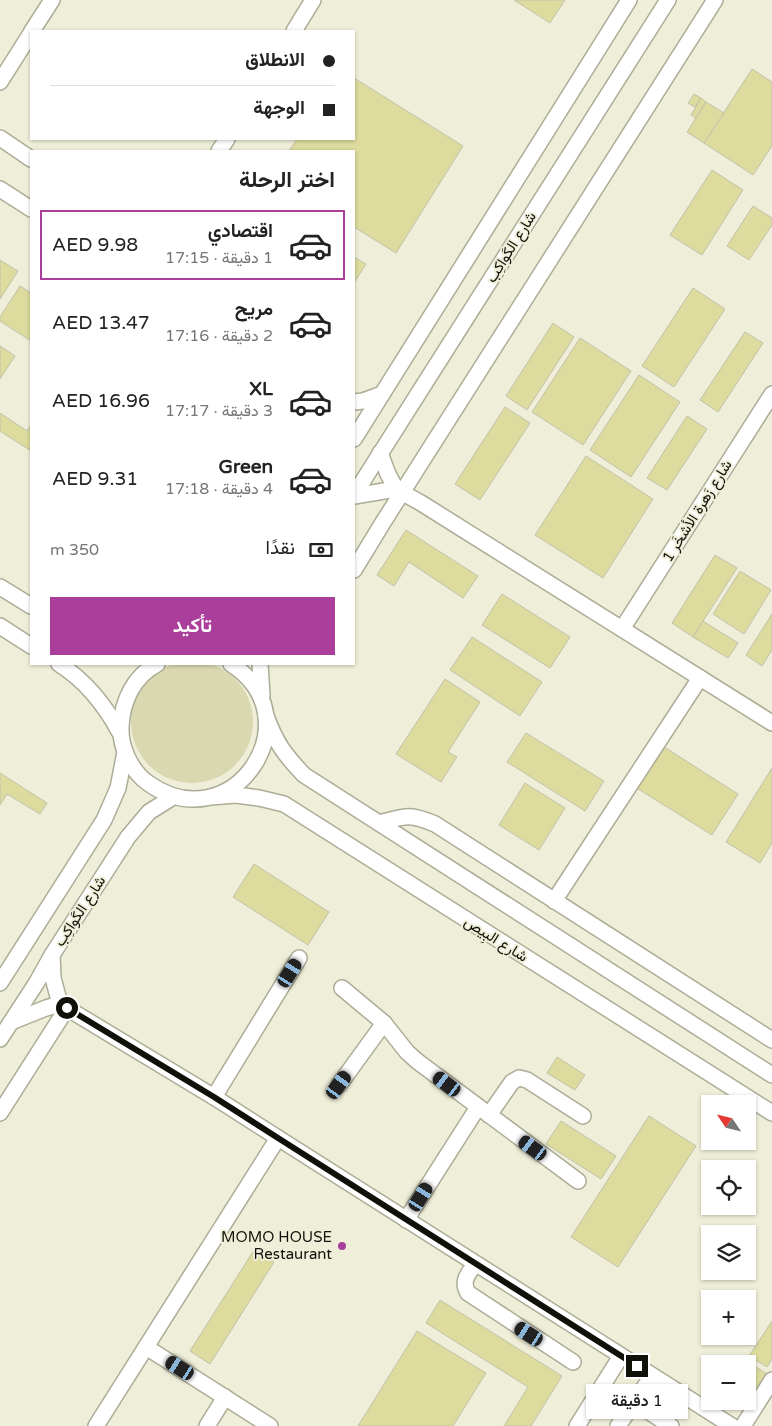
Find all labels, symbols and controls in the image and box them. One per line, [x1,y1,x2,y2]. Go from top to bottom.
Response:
text: الانطلاق [245,49,305,71]
text: الوجهة [253,97,305,119]
text: اختر الرحلة [239,167,335,193]
street label: شارع الكَواكِب [482,208,542,287]
text: اقتصادي [208,220,273,242]
icon: car [288,223,333,268]
text: AED 9.98 [52,234,138,256]
text: 1 دقيقة · 17:15 [165,248,273,268]
text: مريح [235,298,273,320]
icon: car [288,301,333,346]
text: AED 13.47 [52,312,150,334]
text: 2 دقيقة · 17:16 [165,326,273,346]
text: XL [249,378,273,400]
icon: car [288,379,333,424]
text: AED 16.96 [52,390,150,412]
text: 3 دقيقة · 17:17 [165,401,273,421]
text: Green [219,456,273,478]
street label: شارع زَهرة الأشخَر 1 [658,456,737,566]
icon: car [288,457,333,502]
text: AED 9.31 [52,468,138,490]
text: 4 دقيقة · 17:18 [165,479,273,499]
icon: cash [307,536,335,564]
text: نقدًا [266,537,295,559]
text: 350 m [50,540,99,560]
button: تأكيد [50,597,335,655]
street label: شارع الكَواكِب [51,872,111,951]
street label: شارع البِيص [460,912,531,968]
car [275,956,304,990]
route start [56,997,78,1019]
car [324,1068,353,1102]
car [430,1069,463,1099]
north arrow [701,1095,756,1150]
map controls [701,1095,756,1410]
car [516,1133,549,1163]
button: locate [701,1160,756,1215]
car [406,1180,435,1214]
button: layers [701,1225,756,1280]
place label: MOMO HOUSE Restaurant [221,1228,332,1263]
marker: MOMO HOUSE Restaurant [336,1240,348,1252]
button: + [701,1290,756,1345]
car [512,1320,545,1348]
car [163,1354,196,1382]
route end [626,1355,648,1377]
button: − [701,1355,756,1410]
callout: 1 دقيقة [586,1384,688,1418]
text: 1 دقيقة [611,1391,663,1411]

